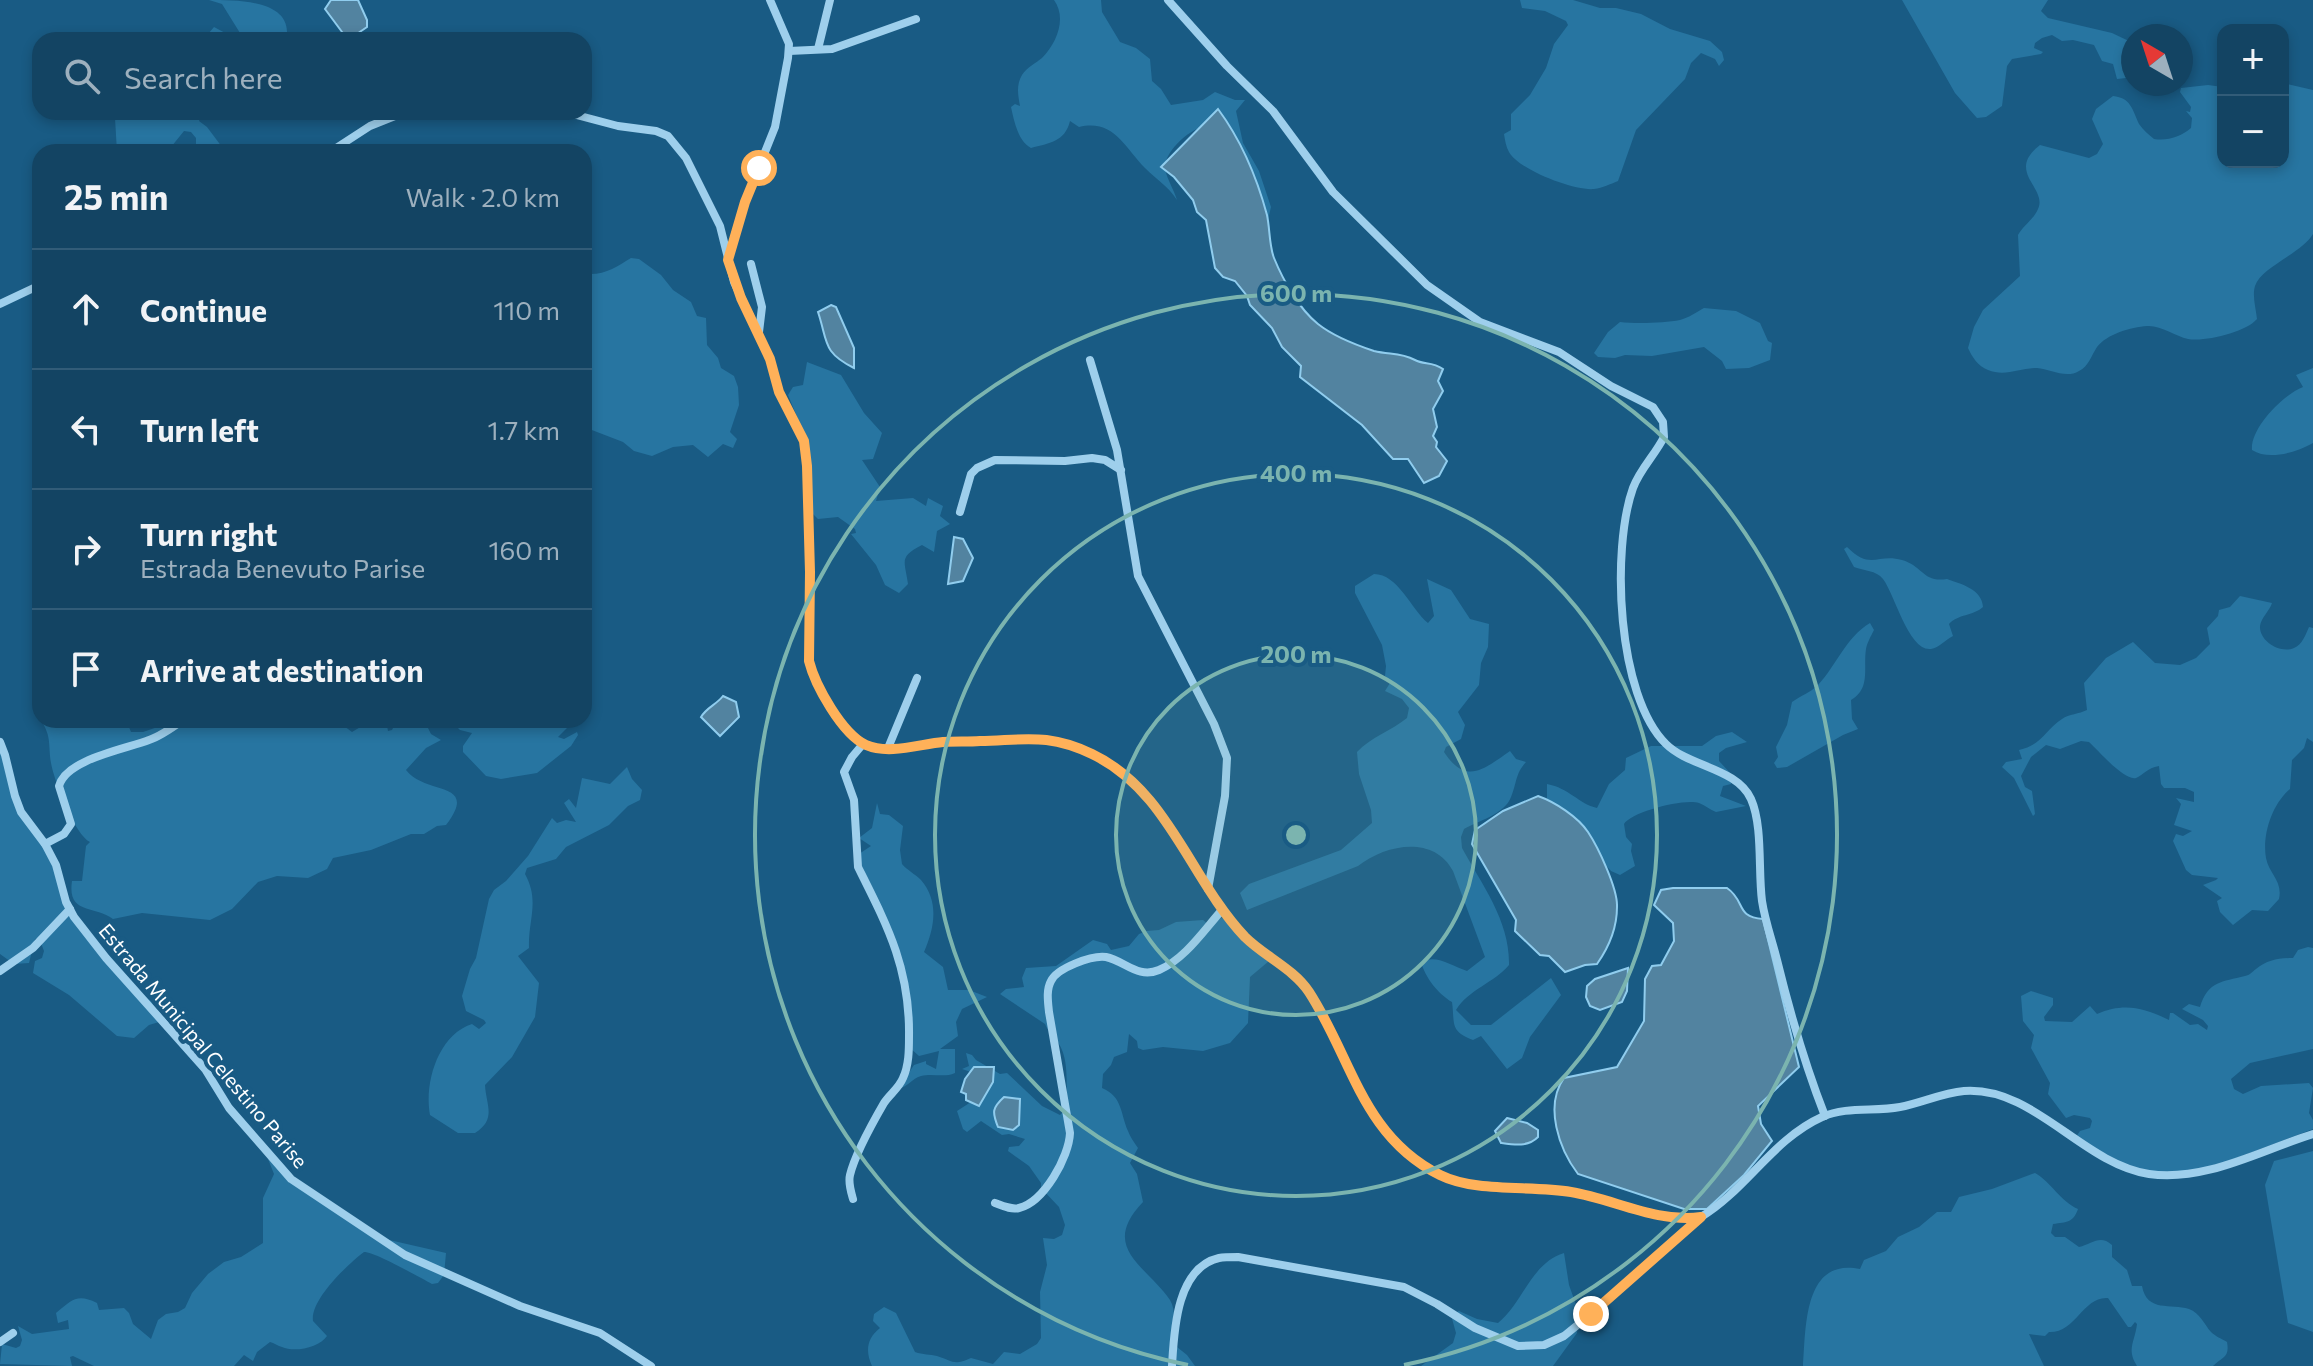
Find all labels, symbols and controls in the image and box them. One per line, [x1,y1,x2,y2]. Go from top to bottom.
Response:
north arrow [2121,24,2193,96]
map controls [2217,24,2289,168]
button: + [2217,24,2289,96]
search box [32,32,592,120]
icon: search [60,54,104,98]
text: Search here [124,58,283,95]
button: − [2217,96,2289,168]
route start [741,150,777,186]
text: 25 min [64,175,168,217]
text: Walk · 2.0 km [406,181,560,212]
text: 600 m [1260,278,1332,307]
icon: ahead [64,287,108,331]
text: Continue [140,291,267,328]
text: 110 m [493,294,560,325]
icon: left [64,407,108,451]
text: Turn left [140,411,259,448]
text: 1.7 km [488,414,560,445]
text: 400 m [1260,458,1332,487]
text: Turn right [140,515,277,552]
icon: right [64,527,108,571]
text: 160 m [488,534,560,565]
text: Estrada Benevuto Parise [140,552,425,583]
text: 200 m [1261,639,1331,668]
icon: arrive [64,647,108,691]
text: Arrive at destination [140,651,424,688]
centre of rings [1282,821,1310,849]
street label: Estrada Municipal Celestino Parise [94,918,313,1172]
route end [1573,1296,1609,1332]

